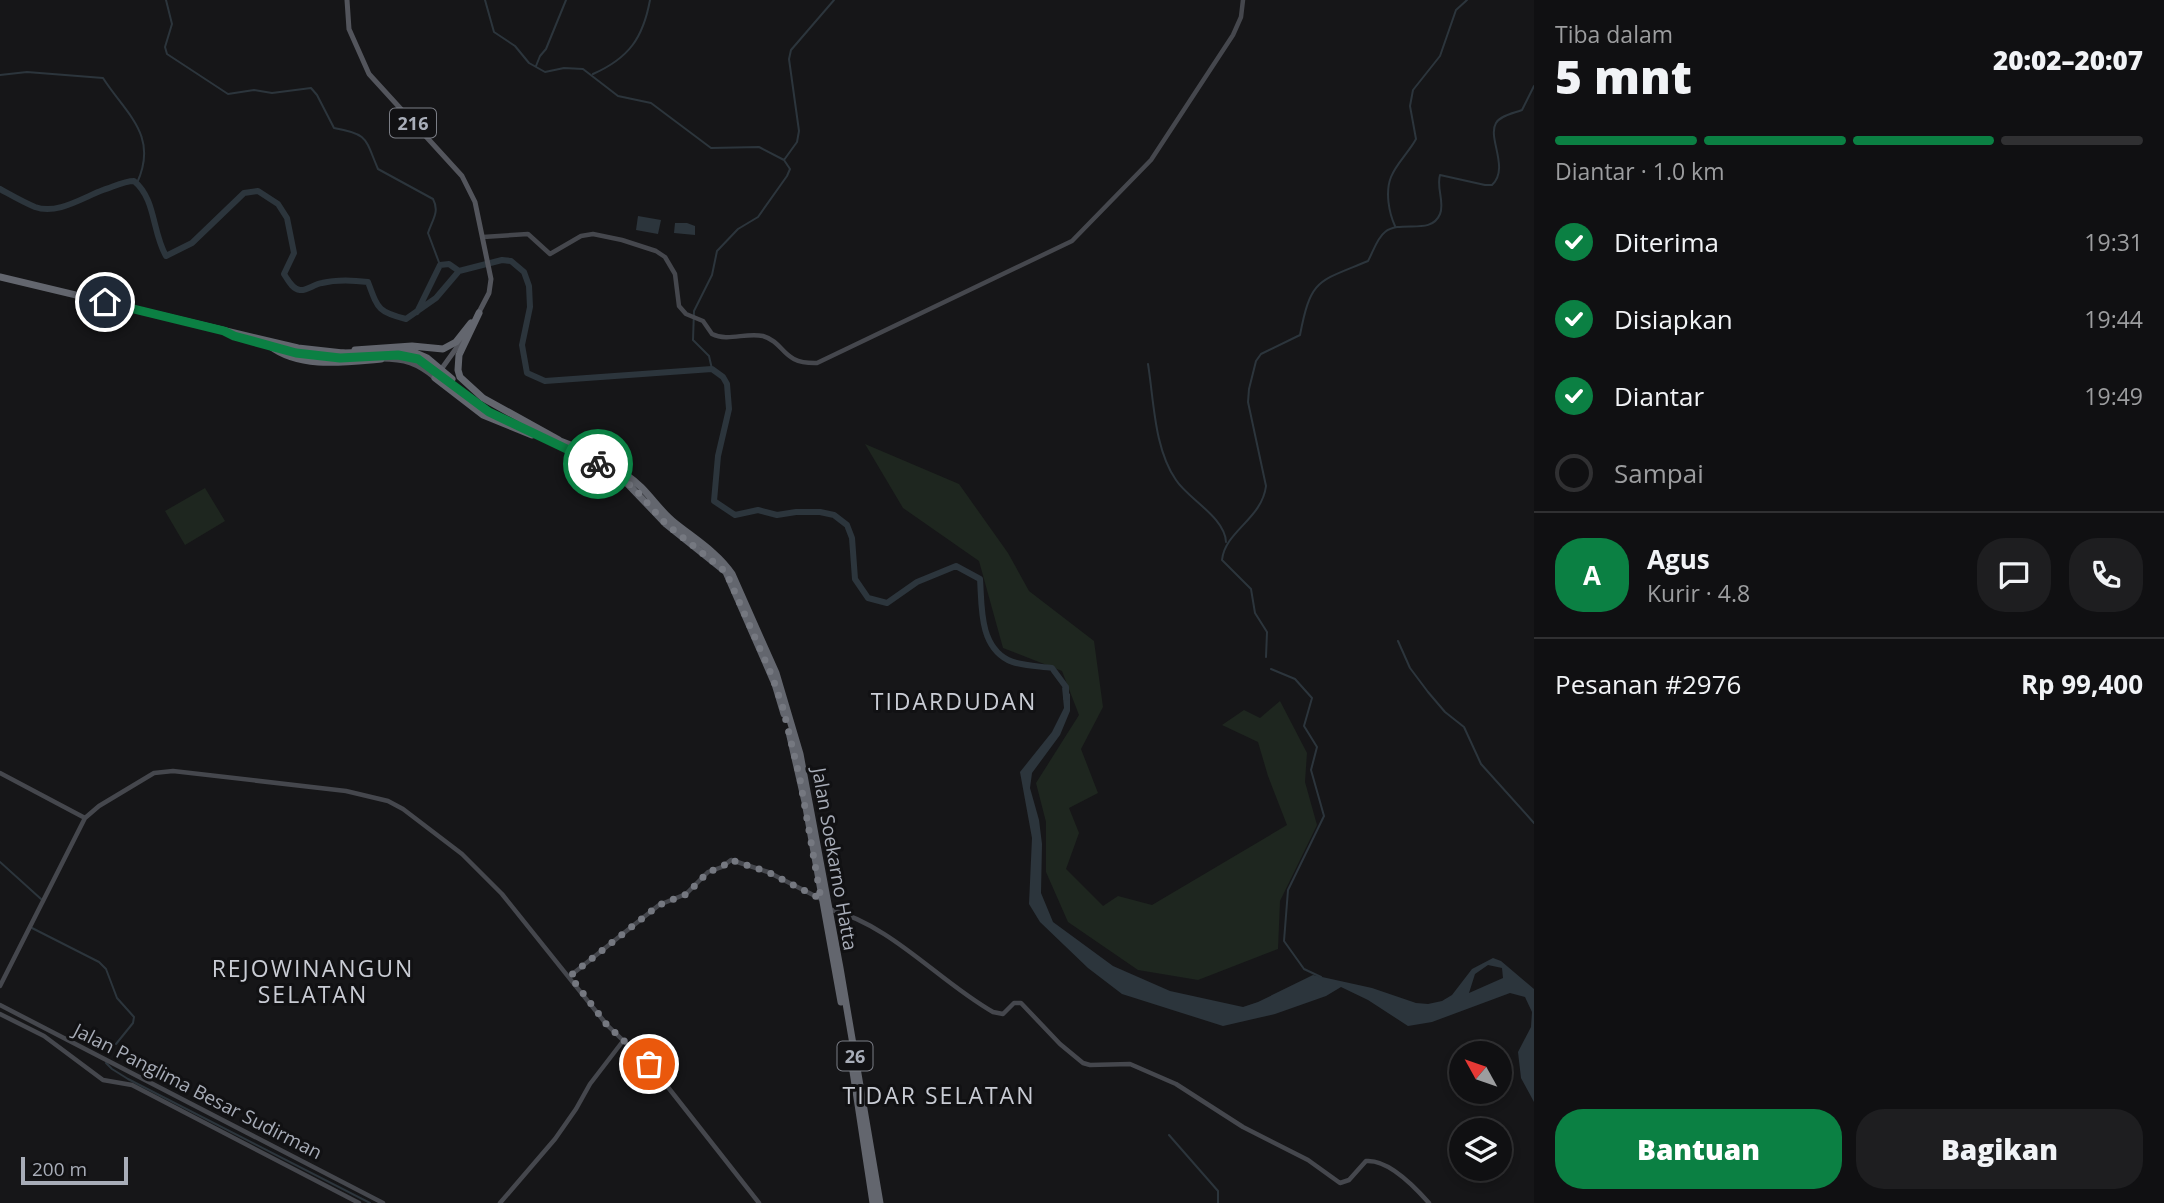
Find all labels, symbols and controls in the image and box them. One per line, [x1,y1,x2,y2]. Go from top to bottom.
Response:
text: Tiba dalam [1555,18,1673,50]
text: 20:02–20:07 [1993,42,2143,78]
text: 5 mnt [1555,45,1692,107]
road number: 216 [390,109,436,138]
text: Diantar · 1.0 km [1555,155,1724,187]
icon: check [1555,223,1593,261]
text: Diterima [1614,224,1719,260]
text: 19:31 [2084,226,2143,258]
pin [75,272,135,332]
icon: home [86,283,124,321]
icon: check [1555,300,1593,338]
text: Disiapkan [1614,301,1733,337]
text: 19:44 [2084,303,2143,335]
icon: check [1555,377,1593,415]
text: Diantar [1614,378,1704,414]
text: 19:49 [2084,380,2143,412]
courier [563,429,633,499]
icon: bike [579,445,617,483]
text: Sampai [1614,455,1704,491]
button: chat [1977,538,2051,612]
button: phone [2069,538,2143,612]
text: Agus [1647,541,1710,577]
text: A [1583,557,1601,593]
text: Kurir · 4.8 [1647,577,1750,609]
text: Pesanan #2976 [1555,666,1741,702]
text: Rp 99,400 [2021,666,2143,702]
district label: TIDARDUDAN [871,685,1037,717]
street label: Jalan Soekarno Hatta [806,764,864,952]
district label: REJOWINANGUN SELATAN [212,952,414,1010]
street label: Jalan Panglima Besar Sudirman [68,1016,327,1165]
pin [619,1034,679,1094]
north arrow [1449,1041,1512,1104]
map controls [1449,1041,1512,1181]
road number: 26 [838,1042,872,1070]
icon: bag [630,1045,668,1083]
district label: TIDAR SELATAN [843,1079,1035,1111]
button: Bantuan [1555,1109,1842,1189]
button: Bagikan [1856,1109,2143,1189]
button: layers [1449,1118,1512,1181]
scale bar [21,1154,128,1186]
text: 200 m [32,1156,87,1182]

